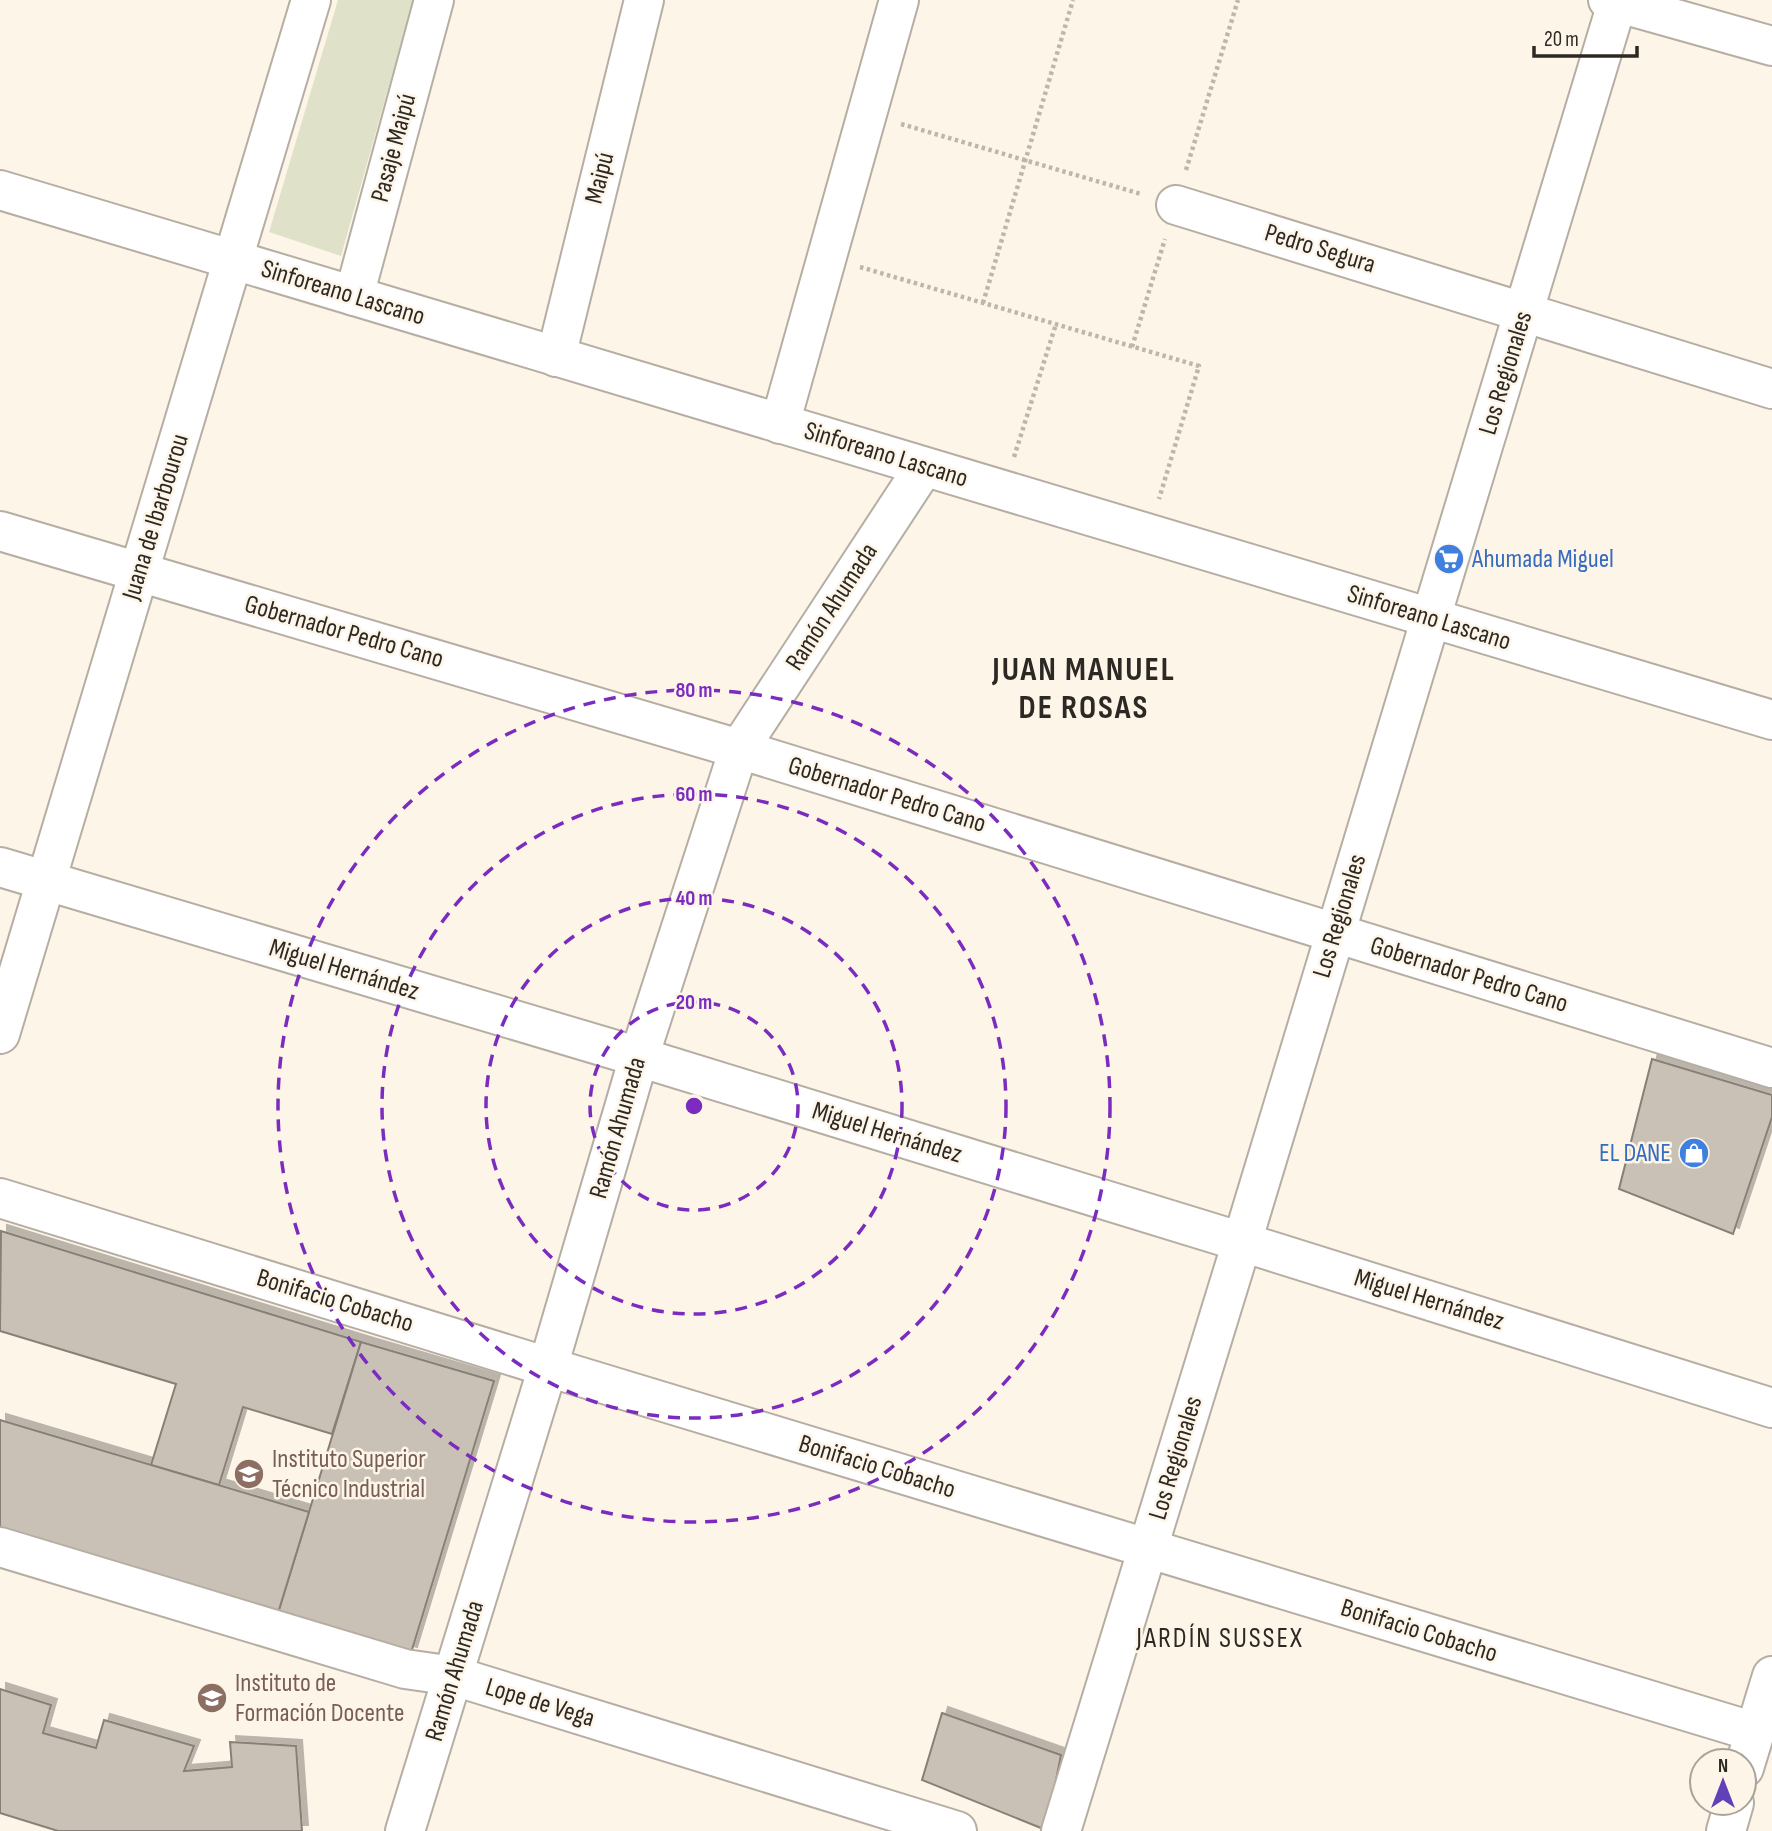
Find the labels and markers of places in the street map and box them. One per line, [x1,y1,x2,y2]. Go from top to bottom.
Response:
supermarket icon: Ahumada Miguel [1432,542,1466,576]
place label: Ahumada Miguel [1471,544,1614,575]
centre of rings [682,1094,706,1118]
shop icon: EL DANE [1677,1136,1711,1170]
place label: EL DANE [1599,1138,1671,1169]
place label: Instituto Superior Técnico Industrial [272,1444,426,1505]
school or university icon: Instituto Superior Técnico Industrial [232,1457,266,1491]
place label: Instituto de Formación Docente [235,1668,405,1729]
school or university icon: Instituto de Formación Docente [195,1681,229,1715]

